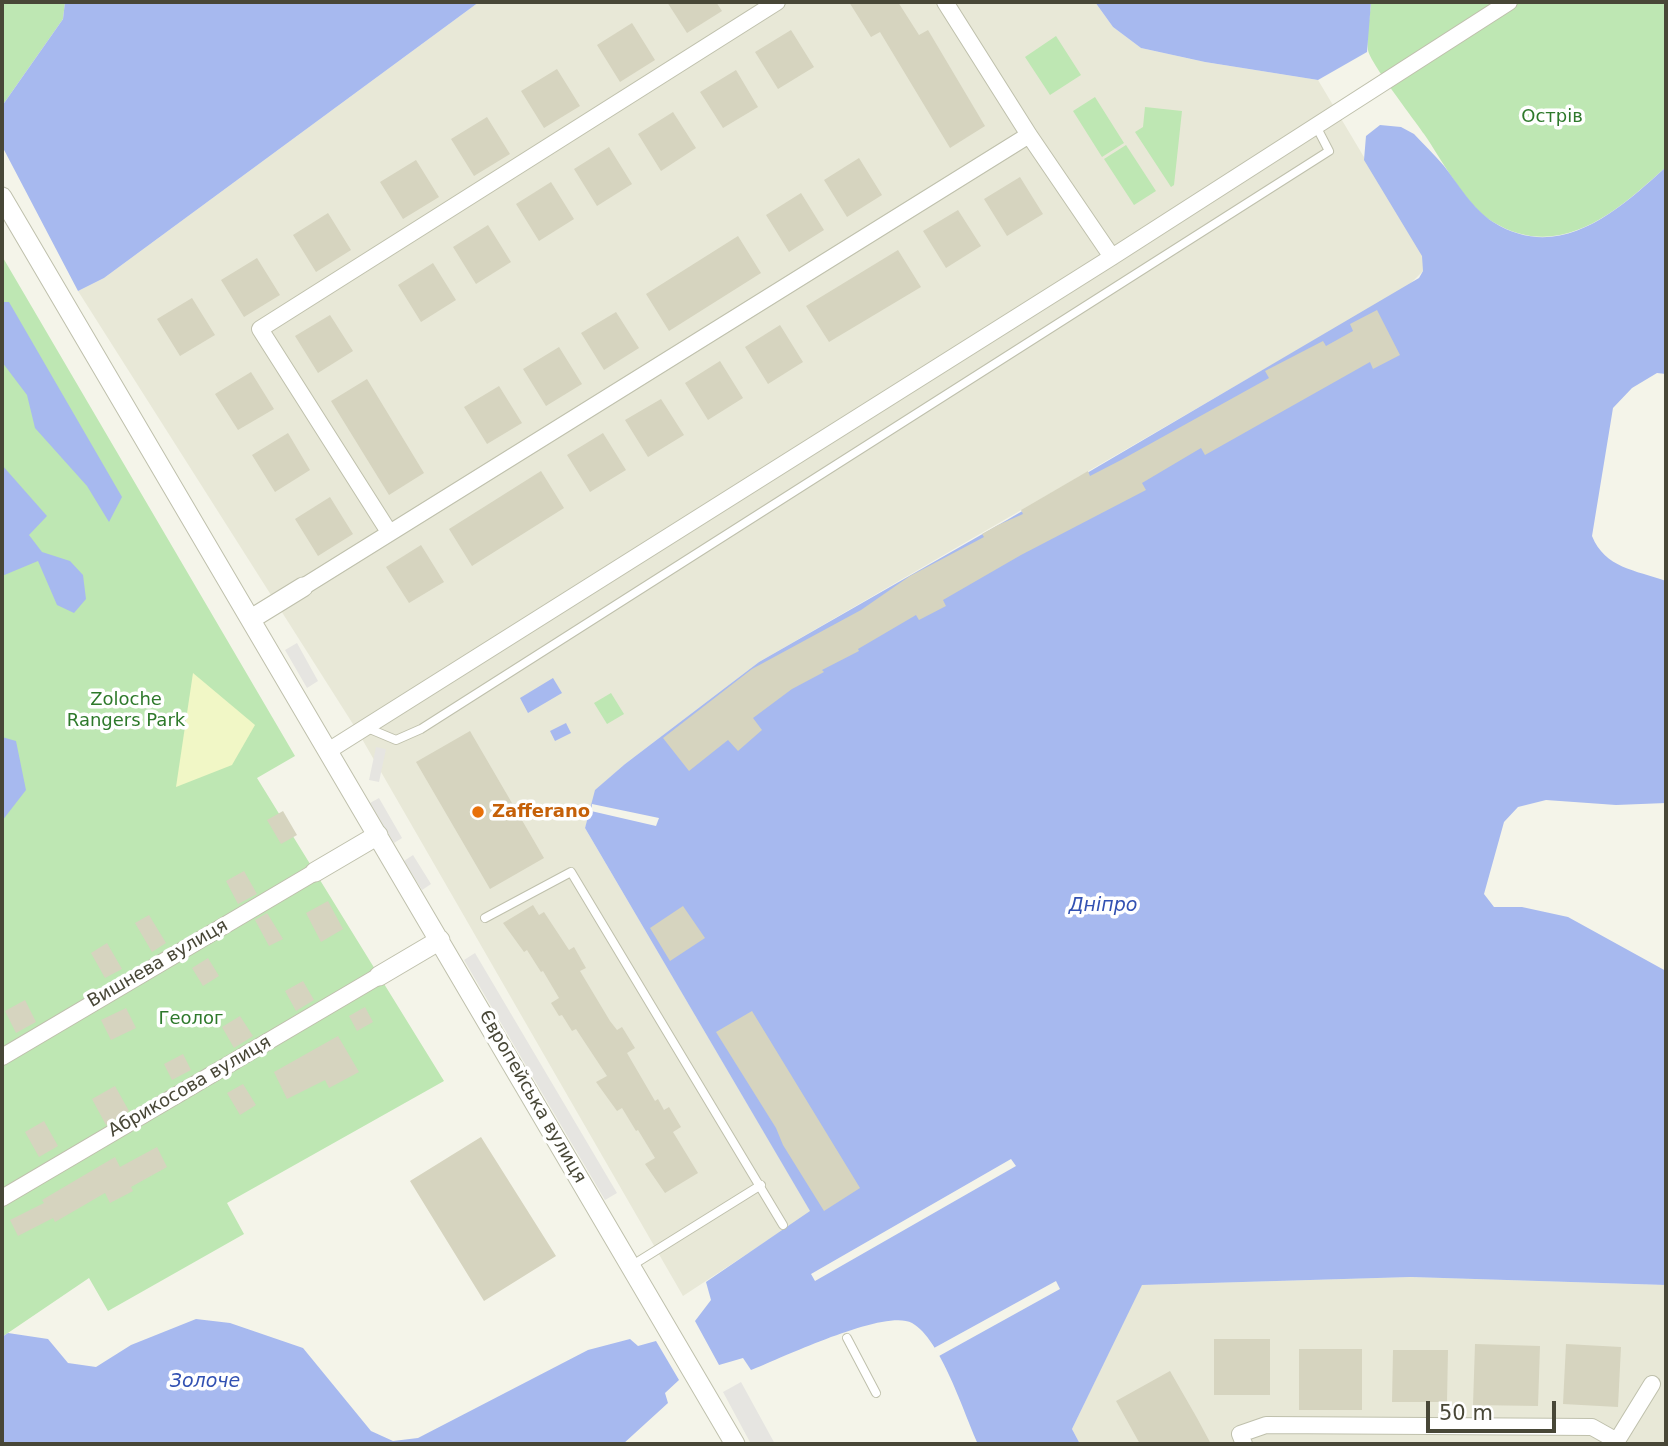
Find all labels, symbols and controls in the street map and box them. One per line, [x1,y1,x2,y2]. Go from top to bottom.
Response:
park label: Острів [1521,106,1583,128]
park label: Zoloche Rangers Park [67,689,185,732]
place label: Zafferano [492,801,590,823]
marker: Zafferano [470,804,486,820]
water label: Дніпро [1069,895,1137,917]
street label: Вишнева вулиця [84,915,232,1013]
street label: Європейська вулиця [474,1007,590,1187]
park label: Геолог [158,1008,224,1030]
street label: Абрикосова вулиця [105,1032,275,1142]
water label: Золоче [170,1371,240,1393]
scale bar [1430,1386,1560,1430]
text: 50 m [1439,1401,1493,1425]

